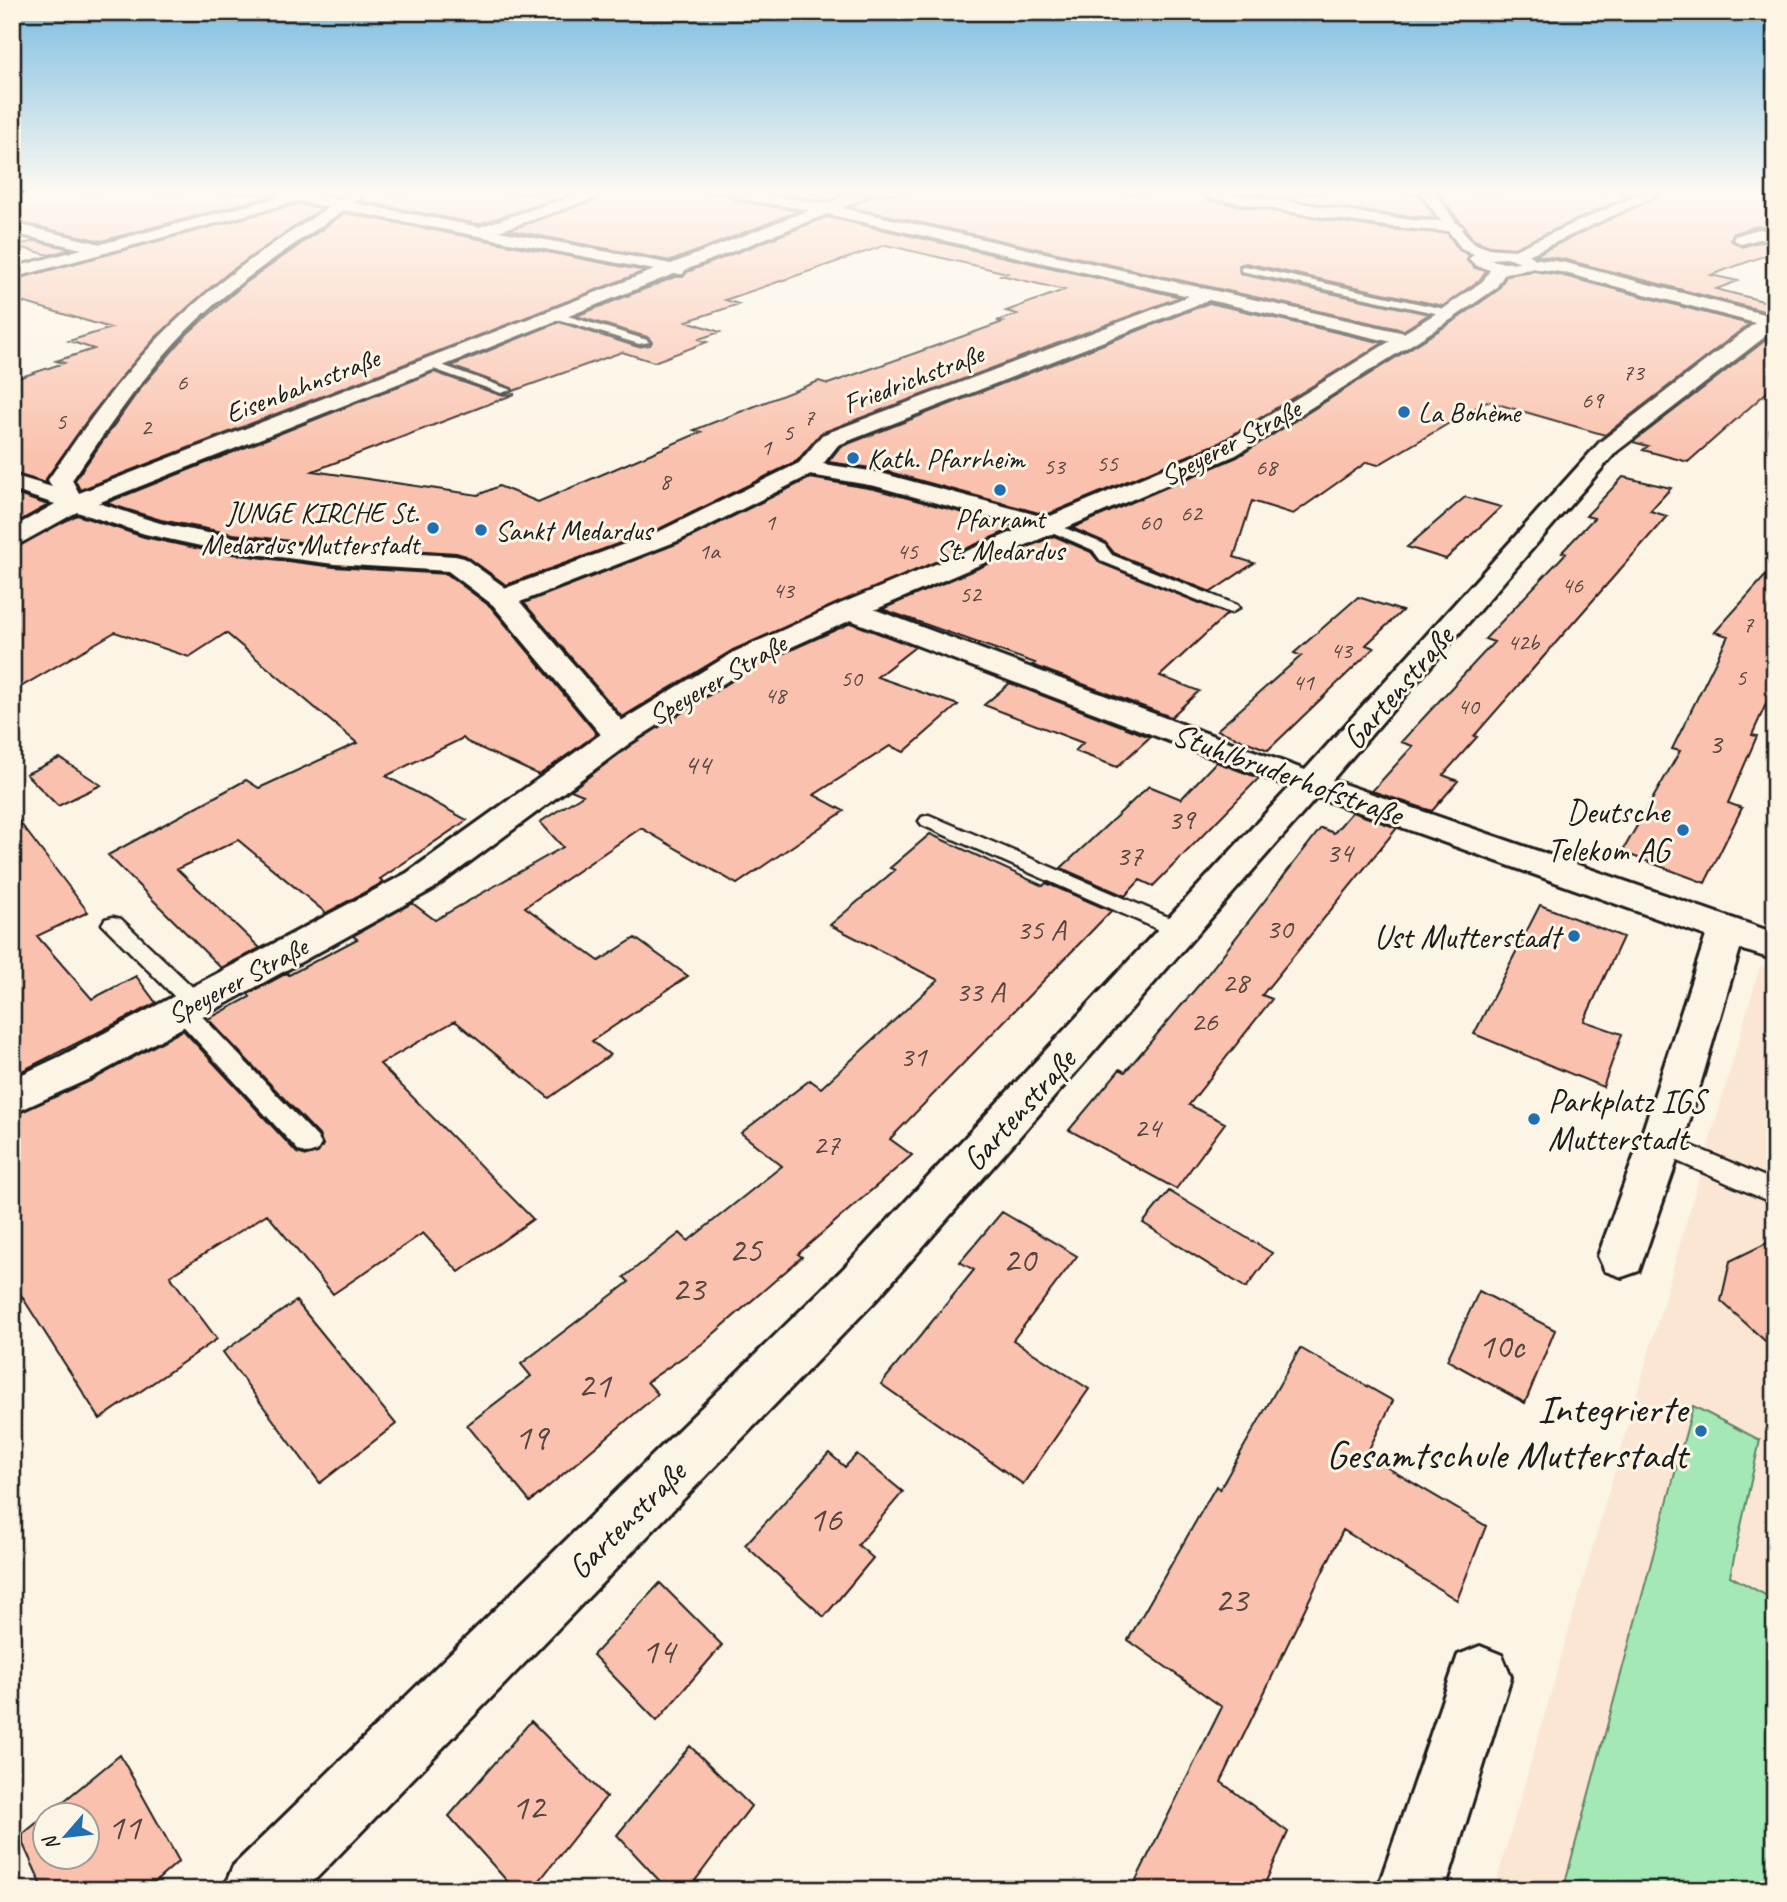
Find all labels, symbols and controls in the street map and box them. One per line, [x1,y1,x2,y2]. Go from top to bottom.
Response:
street label: Friedrichstraße [838,335,990,421]
street label: Eisenbahnstraße [220,339,386,431]
house number: 73 [1622,357,1646,387]
house number: 6 [177,367,189,397]
house number: 69 [1581,385,1605,415]
street label: Speyerer Straße [1154,390,1308,494]
place label: La Bohème [1418,395,1522,430]
house number: 7 [804,402,816,432]
marker: La Bohème [1396,404,1412,420]
house number: 5 [56,406,68,436]
house number: 2 [141,412,154,442]
house number: 5 [783,417,795,447]
house number: 1 [761,432,773,462]
place label: Kath. Pfarrheim [867,441,1026,476]
house number: 55 [1096,448,1119,478]
marker: Kath. Pfarrheim [845,450,861,466]
house number: 53 [1043,451,1067,481]
house number: 68 [1255,452,1279,482]
house number: 8 [660,466,673,496]
marker: Pfarramt St. Medardus [992,482,1008,498]
place label: JUNGE KIRCHE St. Medardus Mutterstadt [201,495,422,562]
house number: 62 [1180,498,1204,528]
place label: Pfarramt St. Medardus [936,501,1067,568]
house number: 1 [765,507,777,537]
house number: 60 [1139,507,1163,537]
place label: Sankt Medardus [495,513,655,548]
marker: JUNGE KIRCHE St. Medardus Mutterstadt [425,520,441,536]
marker: Sankt Medardus [473,522,489,538]
house number: 1a [698,536,721,566]
house number: 45 [896,536,919,566]
house number: 46 [1561,570,1584,600]
house number: 43 [772,575,796,605]
house number: 52 [959,579,983,609]
house number: 7 [1743,609,1755,639]
street label: Gartenstraße [1333,615,1464,758]
street label: Speyerer Straße [642,625,794,733]
house number: 42b [1507,627,1541,657]
house number: 43 [1330,635,1354,665]
house number: 5 [1736,662,1748,692]
house number: 50 [840,663,864,693]
house number: 41 [1292,667,1315,697]
house number: 48 [764,680,788,710]
house number: 40 [1457,691,1481,721]
street label: Stuhlbruderhofstraße [1167,713,1411,836]
house number: 3 [1708,724,1724,762]
house number: 44 [684,745,713,783]
place label: Deutsche Telekom AG [1547,791,1673,871]
house number: 39 [1168,800,1197,838]
marker: Deutsche Telekom AG [1675,822,1691,838]
house number: 34 [1326,833,1355,871]
house number: 37 [1116,836,1144,874]
house number: 30 [1266,909,1295,947]
house number: 35 A [1016,910,1068,948]
place label: Ust Mutterstadt [1374,916,1564,958]
street label: Speyerer Straße [161,928,315,1032]
marker: Ust Mutterstadt [1566,928,1582,944]
house number: 28 [1222,963,1251,1001]
house number: 33 A [955,972,1007,1010]
house number: 26 [1191,1002,1219,1040]
house number: 31 [900,1037,928,1075]
street label: Gartenstraße [953,1038,1086,1180]
place label: Parkplatz IGS Mutterstadt [1548,1080,1710,1160]
house number: 24 [1134,1108,1163,1146]
marker: Parkplatz IGS Mutterstadt [1526,1111,1542,1127]
house number: 27 [813,1125,841,1163]
house number: 25 [728,1226,764,1273]
house number: 20 [1002,1236,1038,1283]
house number: 23 [671,1265,707,1312]
house number: 10c [1478,1322,1526,1369]
house number: 21 [577,1361,613,1408]
place label: Integrierte Gesamtschule Mutterstadt [1326,1384,1691,1480]
house number: 19 [514,1413,551,1460]
marker: Integrierte Gesamtschule Mutterstadt [1693,1423,1709,1439]
street label: Gartenstraße [559,1450,696,1588]
house number: 16 [808,1495,843,1542]
house number: 23 [1214,1576,1250,1623]
house number: 14 [641,1627,678,1674]
house number: 12 [511,1783,548,1830]
north arrow [32,1800,102,1870]
house number: 11 [107,1803,143,1850]
text: N [37,1830,65,1854]

